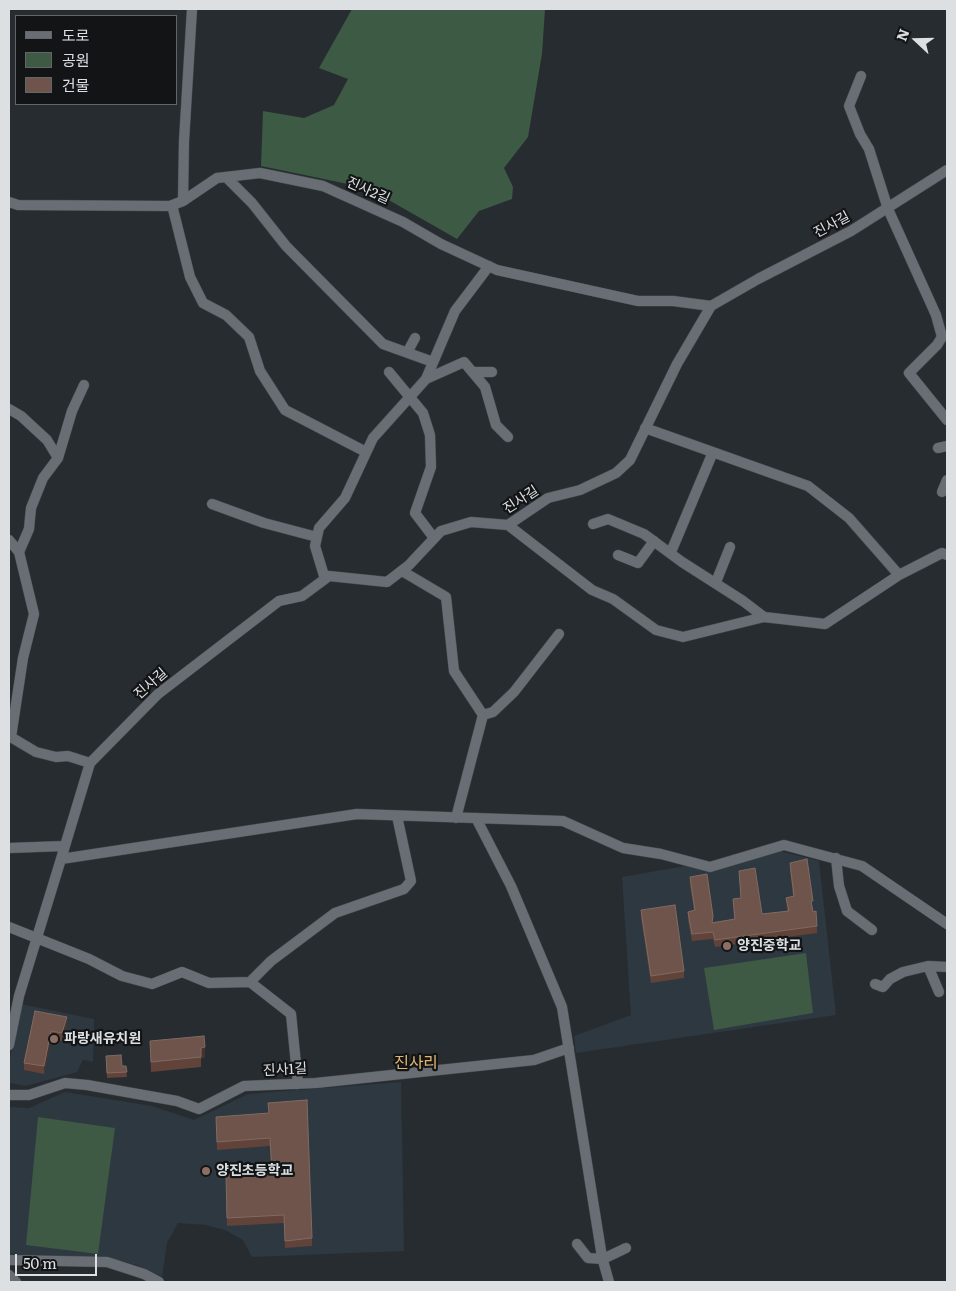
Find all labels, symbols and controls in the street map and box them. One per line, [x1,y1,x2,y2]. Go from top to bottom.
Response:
legend [15,15,178,105]
north arrow [891,15,941,65]
text: 도로 [62,23,90,46]
text: N [891,26,913,44]
text: 공원 [62,48,90,71]
text: 건물 [62,73,90,96]
street label: 진사2길 [344,174,392,208]
street label: 진사길 [811,209,853,241]
street label: 진사길 [500,482,542,518]
street label: 진사길 [131,665,171,703]
place label: 양진중학교 [737,938,801,954]
marker: 양진중학교 [721,940,733,952]
place label: 파랑새유치원 [64,1031,141,1047]
marker: 파랑새유치원 [48,1033,60,1045]
district label: 진사리 [394,1053,438,1073]
street label: 진사1길 [262,1060,308,1080]
place label: 양진초등학교 [216,1163,293,1179]
marker: 양진초등학교 [200,1165,212,1177]
scale bar [18,1244,100,1276]
text: 50 m [23,1251,57,1274]

